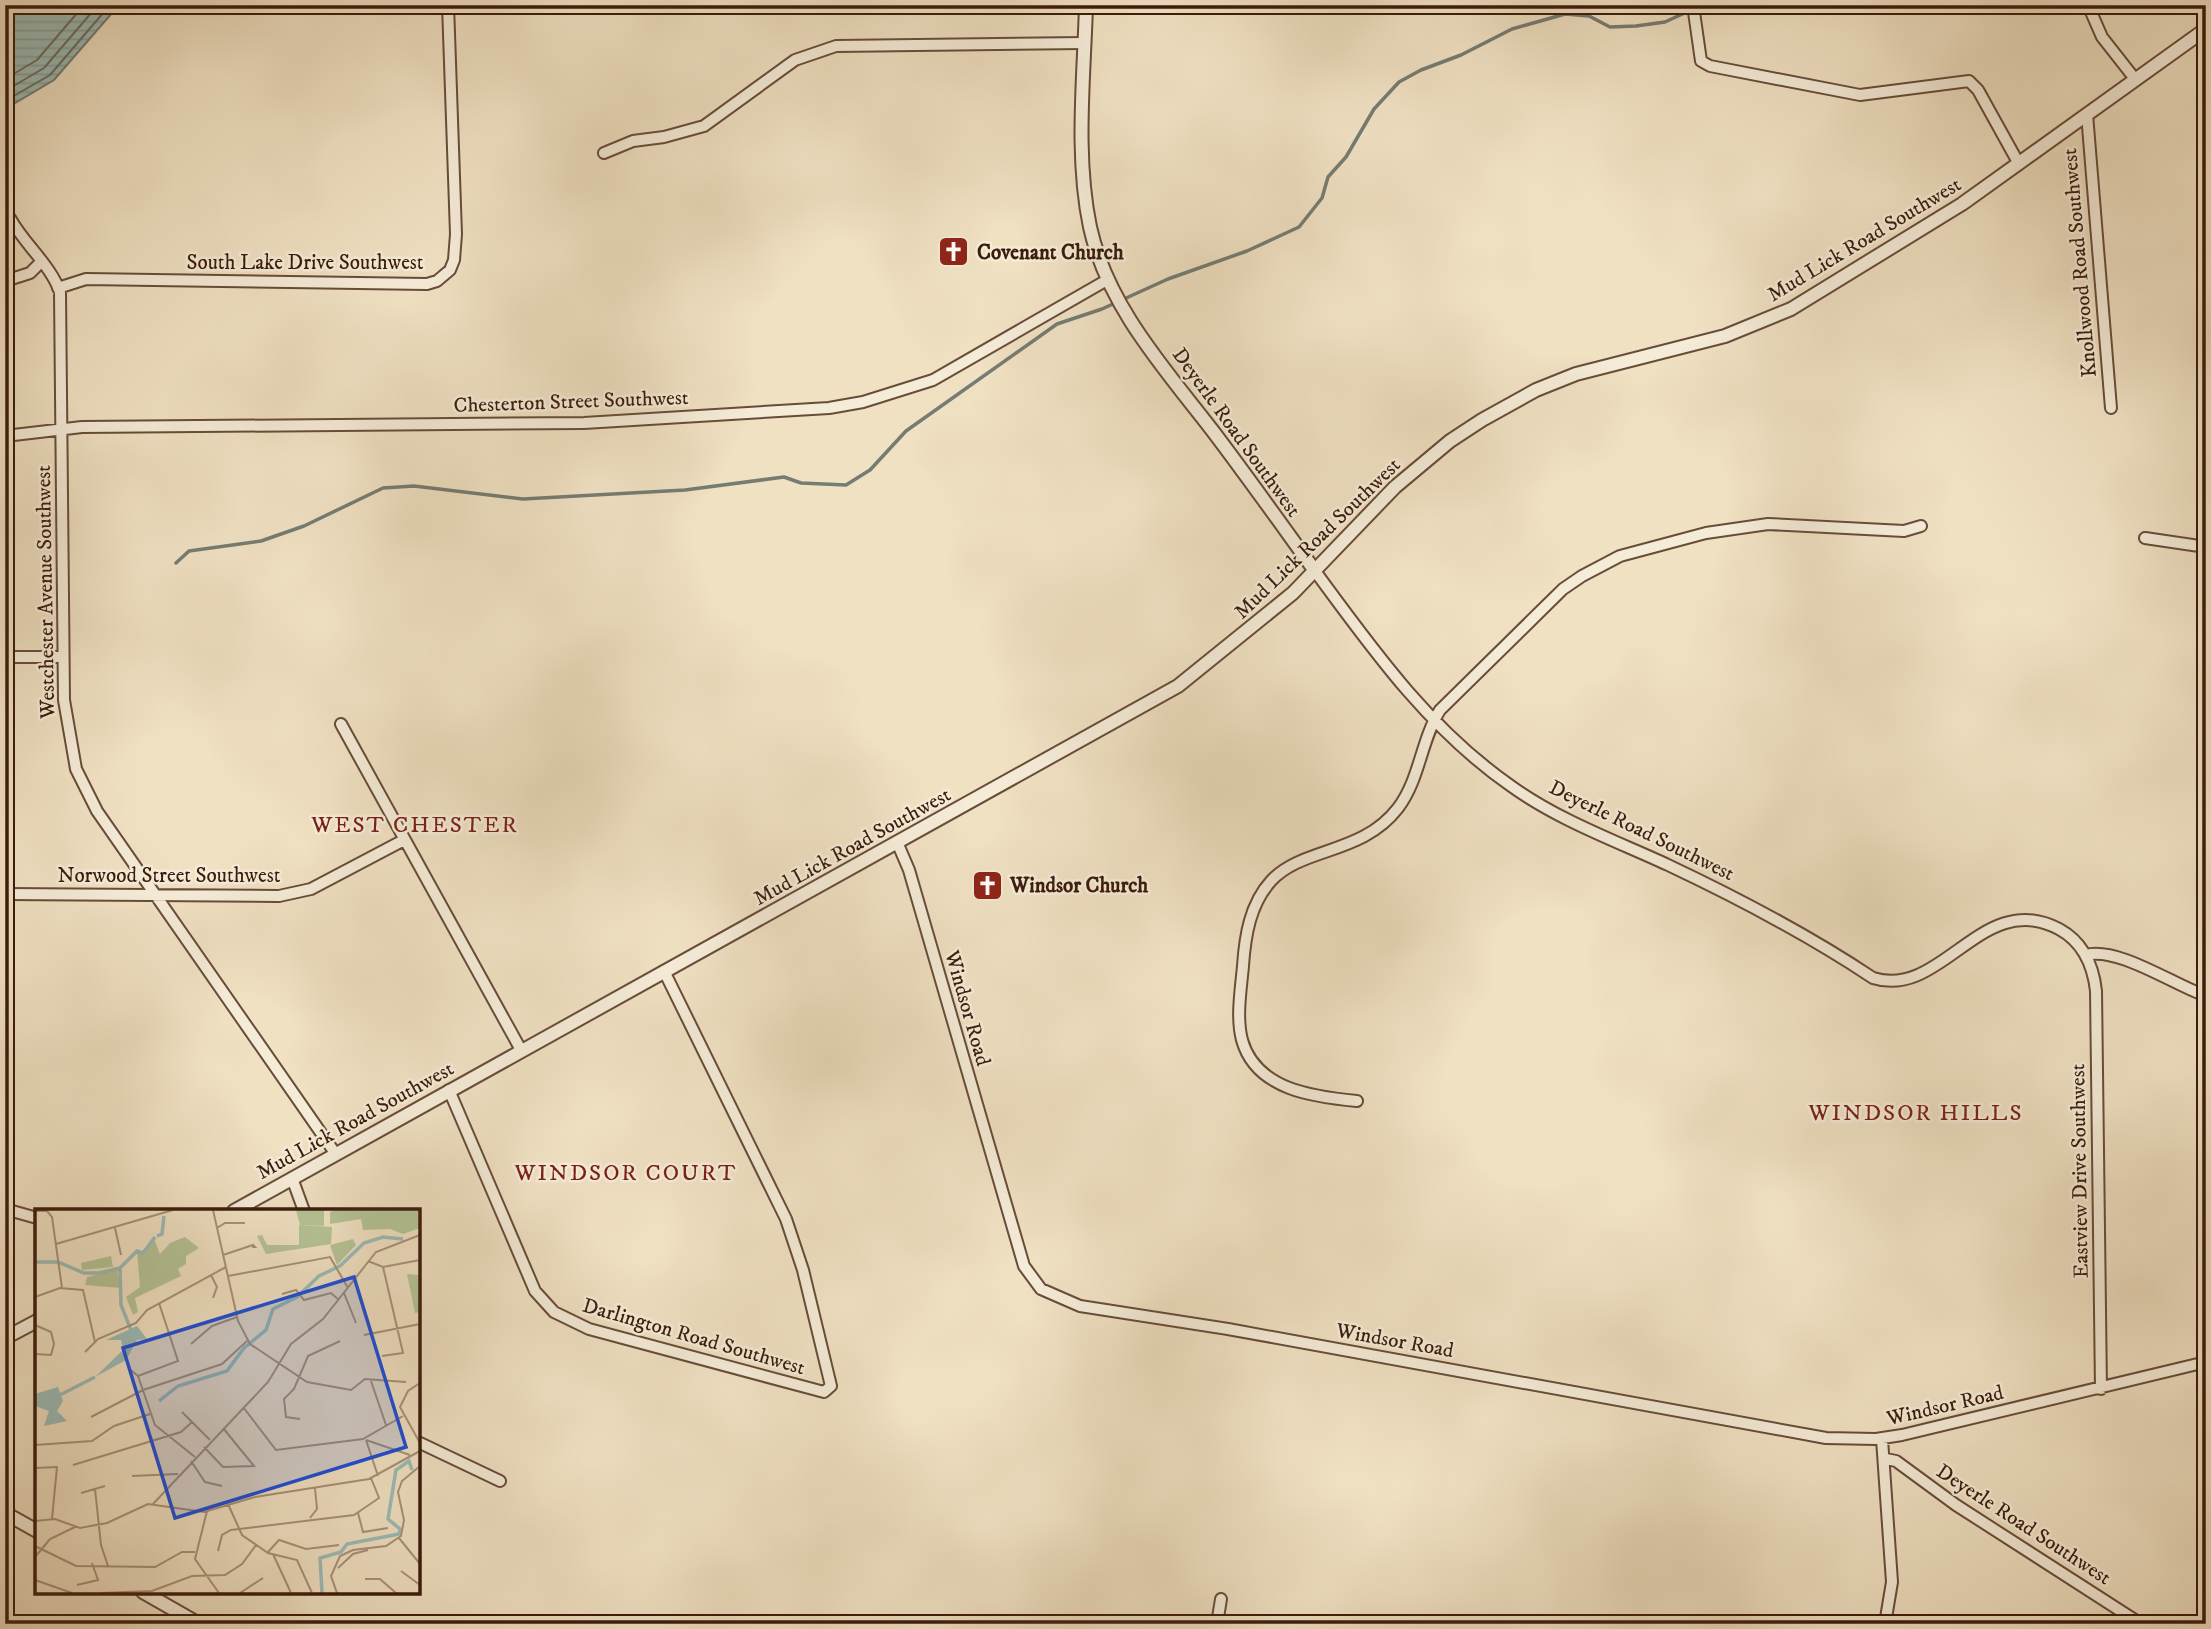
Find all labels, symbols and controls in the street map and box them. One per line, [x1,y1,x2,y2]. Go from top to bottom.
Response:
street label: Knollwood Road Southwest [2057,147,2103,379]
street label: Mud Lick Road Southwest [1763,172,1966,308]
church icon: Covenant Church [937,235,971,269]
place label: Covenant Church [977,240,1125,266]
street label: South Lake Drive Southwest [186,250,424,276]
street label: Deyerle Road Southwest [1166,343,1307,523]
street label: Chesterton Street Southwest [453,385,689,419]
street label: Mud Lick Road Southwest [1229,452,1407,625]
street label: Westchester Avenue Southwest [31,465,61,720]
street label: Deyerle Road Southwest [1545,775,1739,887]
street label: Mud Lick Road Southwest [749,782,956,912]
district label: WEST CHESTER [310,811,519,840]
street label: Norwood Street Southwest [58,863,281,889]
church icon: Windsor Church [970,868,1004,902]
place label: Windsor Church [1009,873,1149,899]
street label: Windsor Road [938,947,996,1070]
street label: Mud Lick Road Southwest [252,1056,459,1186]
street label: Eastview Drive Southwest [2065,1063,2095,1279]
district label: WINDSOR HILLS [1808,1099,2023,1128]
district label: WINDSOR COURT [514,1159,737,1188]
inset map [35,1209,420,1594]
street label: Darlington Road Southwest [579,1293,808,1381]
street label: Windsor Road [1333,1318,1456,1364]
street label: Windsor Road [1883,1380,2007,1432]
street label: Deyerle Road Southwest [1931,1459,2116,1591]

